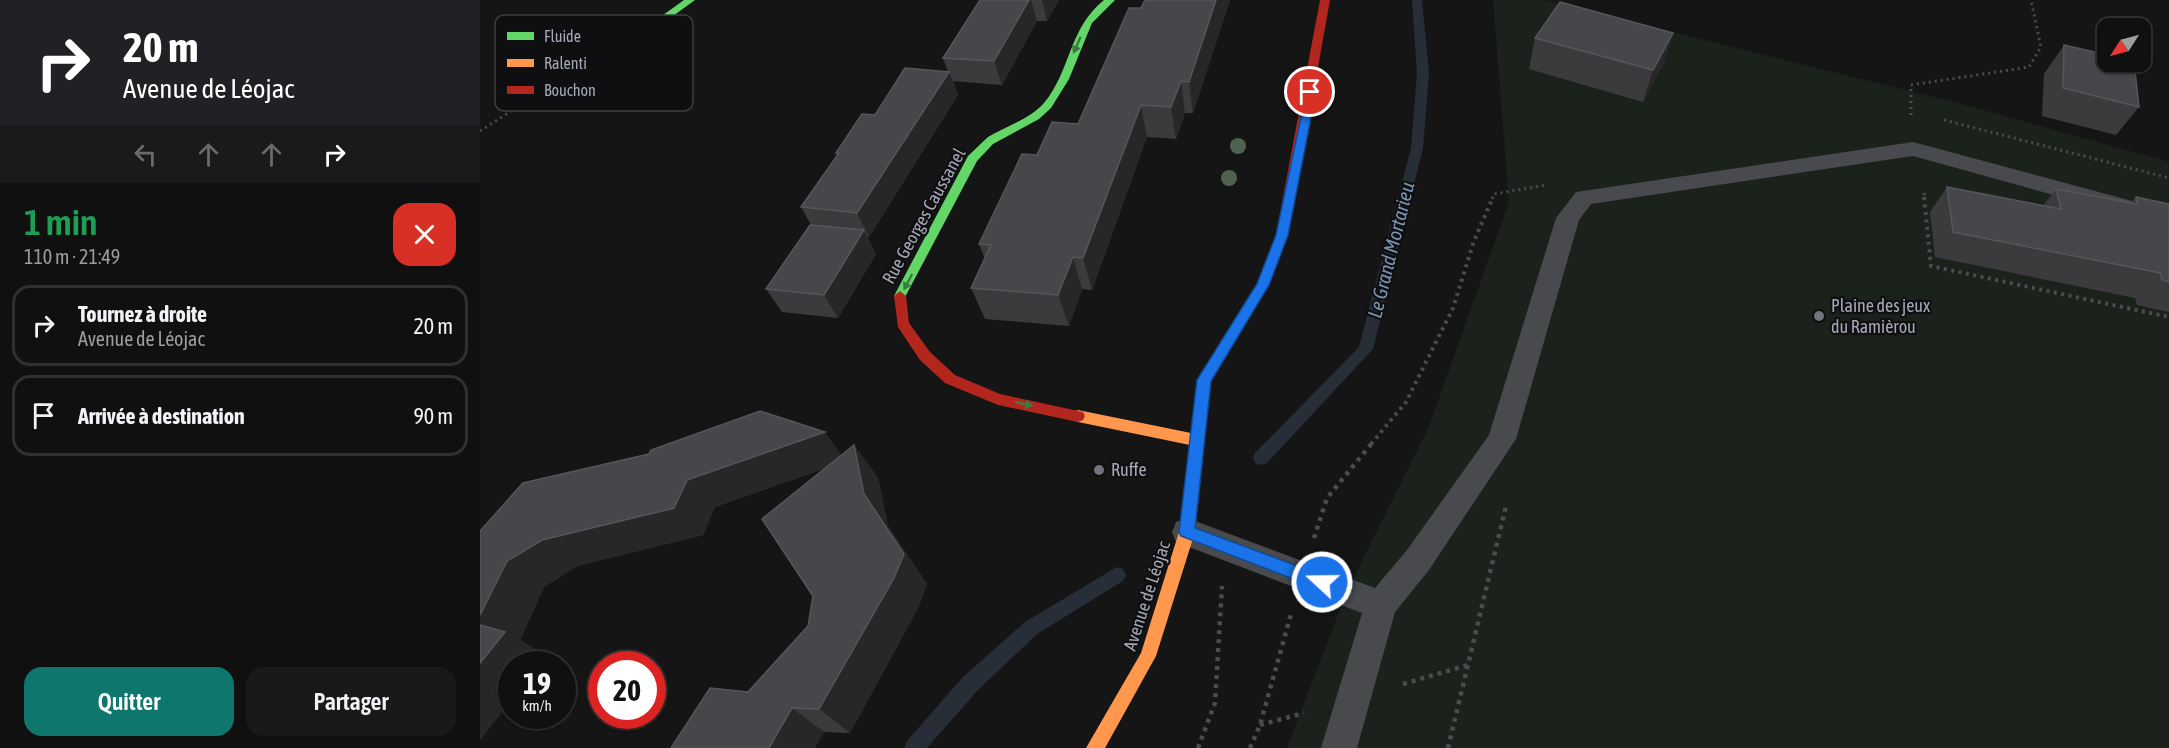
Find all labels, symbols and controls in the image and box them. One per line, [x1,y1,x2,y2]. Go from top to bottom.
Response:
legend [495,15,693,111]
north arrow [2097,18,2151,72]
map controls [2097,18,2151,72]
text: 20 m [123,23,198,71]
icon: right [24,24,102,102]
text: Fluide [544,27,581,45]
one-way arrow [1071,36,1081,54]
text: Ralenti [544,54,587,72]
pin [1284,66,1335,117]
text: Avenue de Léojac [123,73,294,104]
icon: arrive [1293,75,1326,108]
text: Bouchon [544,81,596,99]
icon: left [129,138,162,171]
icon: ahead [192,138,225,171]
icon: ahead [255,138,288,171]
icon: right [318,138,351,171]
street label: Rue Georges Caussanel [878,144,970,287]
water label: Le Grand Mortarieu [1363,179,1419,320]
text: 1 min [24,201,98,243]
button: close [393,203,456,266]
text: 110 m · 21:49 [24,245,120,268]
one-way arrow [903,274,913,291]
place label: Plaine des jeux du Ramièrou [1831,295,1930,337]
text: Tournez à droite [78,301,207,327]
icon: right [27,309,60,342]
marker: Plaine des jeux du Ramièrou [1812,309,1826,323]
text: 20 m [413,313,453,339]
text: Avenue de Léojac [78,327,205,350]
icon: arrive [27,399,60,432]
one-way arrow [1015,400,1034,409]
text: Arrivée à destination [78,403,245,429]
text: 90 m [413,403,453,429]
place label: Ruffe [1111,459,1147,480]
marker: Ruffe [1092,463,1106,477]
street label: Avenue de Léojac [1119,538,1174,653]
position arrow [1290,550,1354,614]
speed limit sign: 20 [588,651,666,729]
text: 19 [523,666,551,700]
button: Quitter [24,667,234,736]
button: Partager [246,667,456,736]
text: km/h [522,697,552,714]

